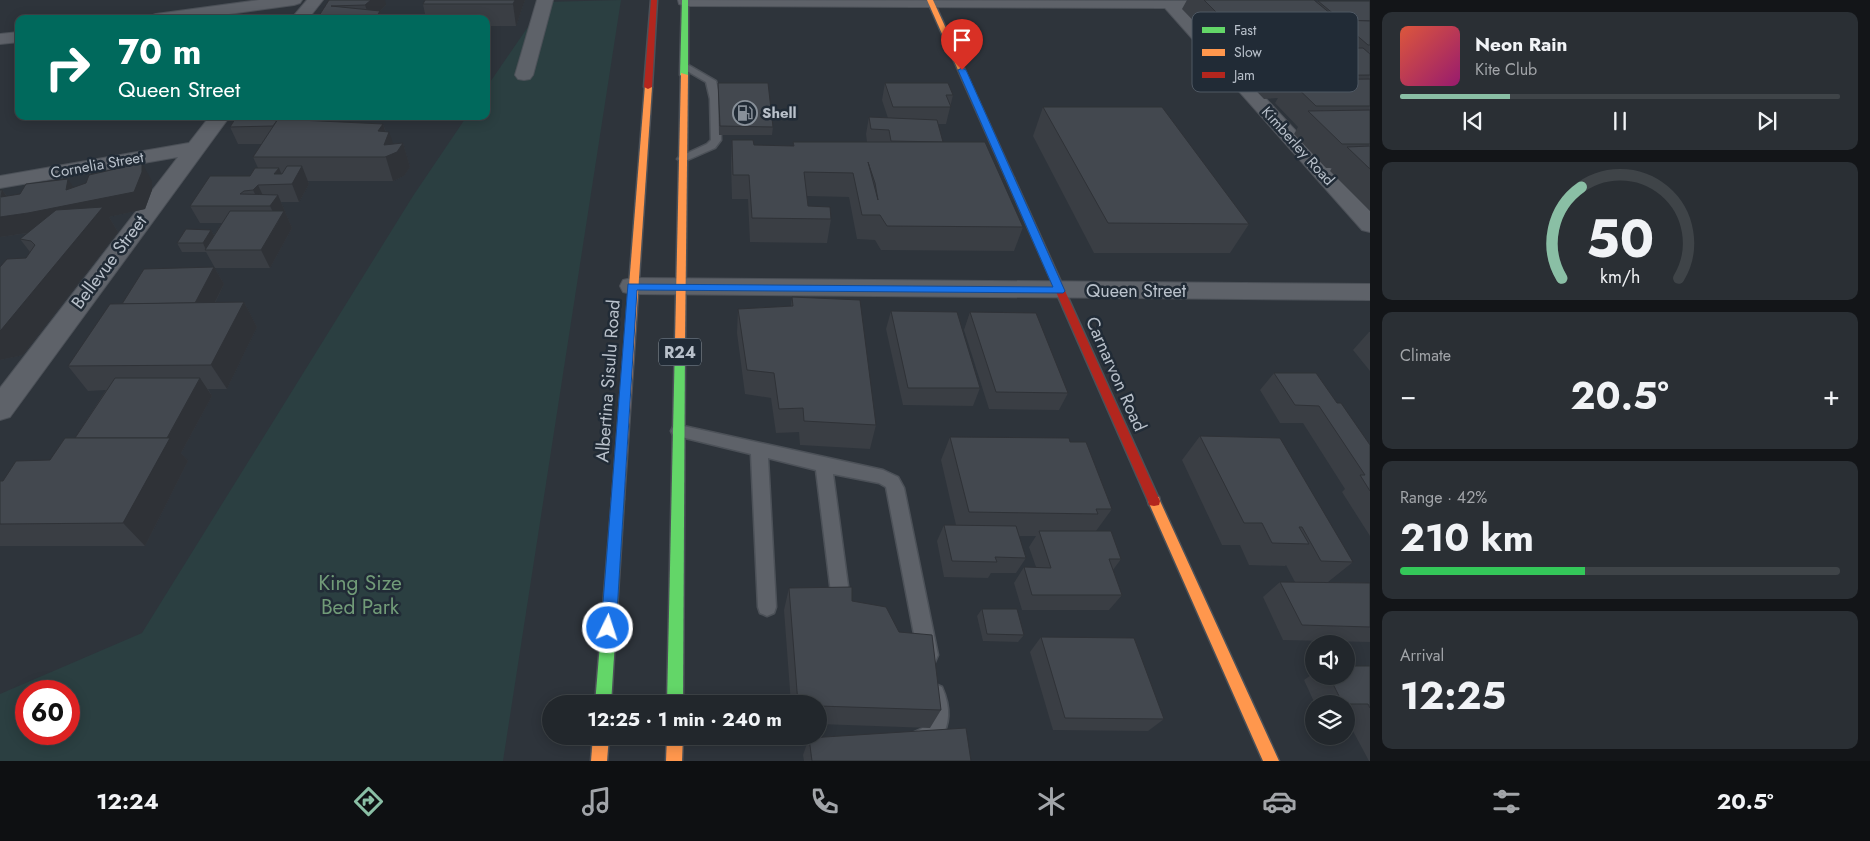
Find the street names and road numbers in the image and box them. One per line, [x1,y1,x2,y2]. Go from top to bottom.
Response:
street label: Kimberley Road [1256,102,1340,190]
street label: Cornelia Street [49,146,146,184]
street label: Bellevue Street [65,209,153,314]
street label: Queen Street [1086,278,1187,304]
street label: Albertina Sisulu Road [589,299,627,463]
street label: Carnarvon Road [1079,312,1153,436]
road number: R24 [659,338,701,366]

